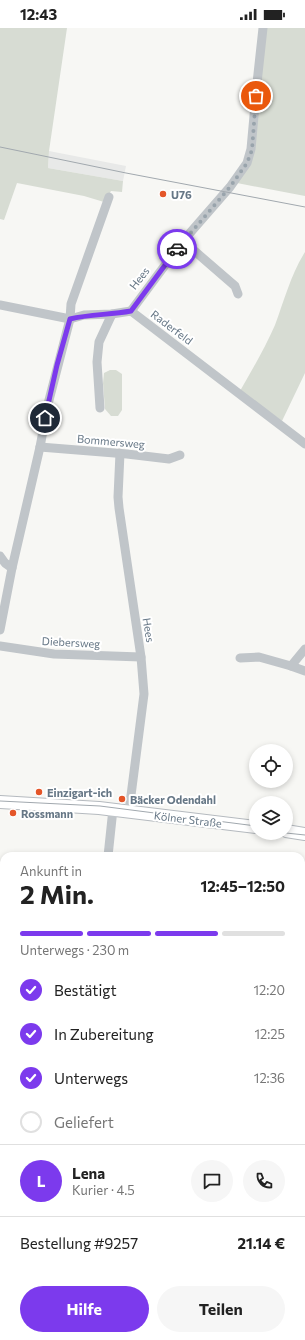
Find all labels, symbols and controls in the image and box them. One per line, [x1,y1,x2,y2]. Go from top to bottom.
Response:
text: 12:43 [20,5,57,23]
pin [239,79,273,113]
icon: bag [245,85,267,107]
place label: U76 [171,188,192,201]
marker: U76 [158,189,168,199]
courier [157,229,197,269]
icon: car [166,238,188,260]
street label: Hees [126,264,152,292]
street label: Raderfeld [149,307,195,347]
pin [28,401,62,435]
icon: home [34,407,56,429]
street label: Bommersweg [76,432,146,450]
street label: Hees [141,617,157,643]
street label: Diebersweg [41,634,101,650]
map controls [249,744,293,840]
button: locate [249,744,293,788]
place label: Einzigart-ich [47,786,112,799]
marker: Einzigart-ich [34,787,44,797]
place label: Bäcker Odendahl [130,793,216,806]
marker: Bäcker Odendahl [117,794,127,804]
button: layers [249,796,293,840]
place label: Rossmann [21,807,73,820]
marker: Rossmann [8,808,18,818]
street label: Kölner Straße [153,808,223,830]
text: Ankunft in [20,863,82,879]
text: 12:45–12:50 [201,877,285,895]
text: 2 Min. [20,878,94,909]
text: Unterwegs · 230 m [20,942,129,958]
icon: check [20,979,42,1001]
text: Bestätigt [54,981,117,999]
text: 12:20 [254,982,285,998]
icon: check [20,1023,42,1045]
text: In Zubereitung [54,1025,154,1043]
text: 12:25 [254,1026,285,1042]
icon: check [20,1067,42,1089]
text: Unterwegs [54,1069,128,1087]
text: 12:36 [254,1070,285,1086]
text: Geliefert [54,1113,114,1131]
button: chat [191,1160,233,1202]
button: phone [243,1160,285,1202]
text: Lena [72,1164,105,1182]
text: L [37,1172,45,1190]
text: Kurier · 4.5 [72,1182,135,1198]
text: Bestellung #9257 [20,1234,138,1252]
text: 21.14 € [237,1234,285,1252]
button: Hilfe [20,1286,149,1332]
button: Teilen [157,1286,285,1332]

